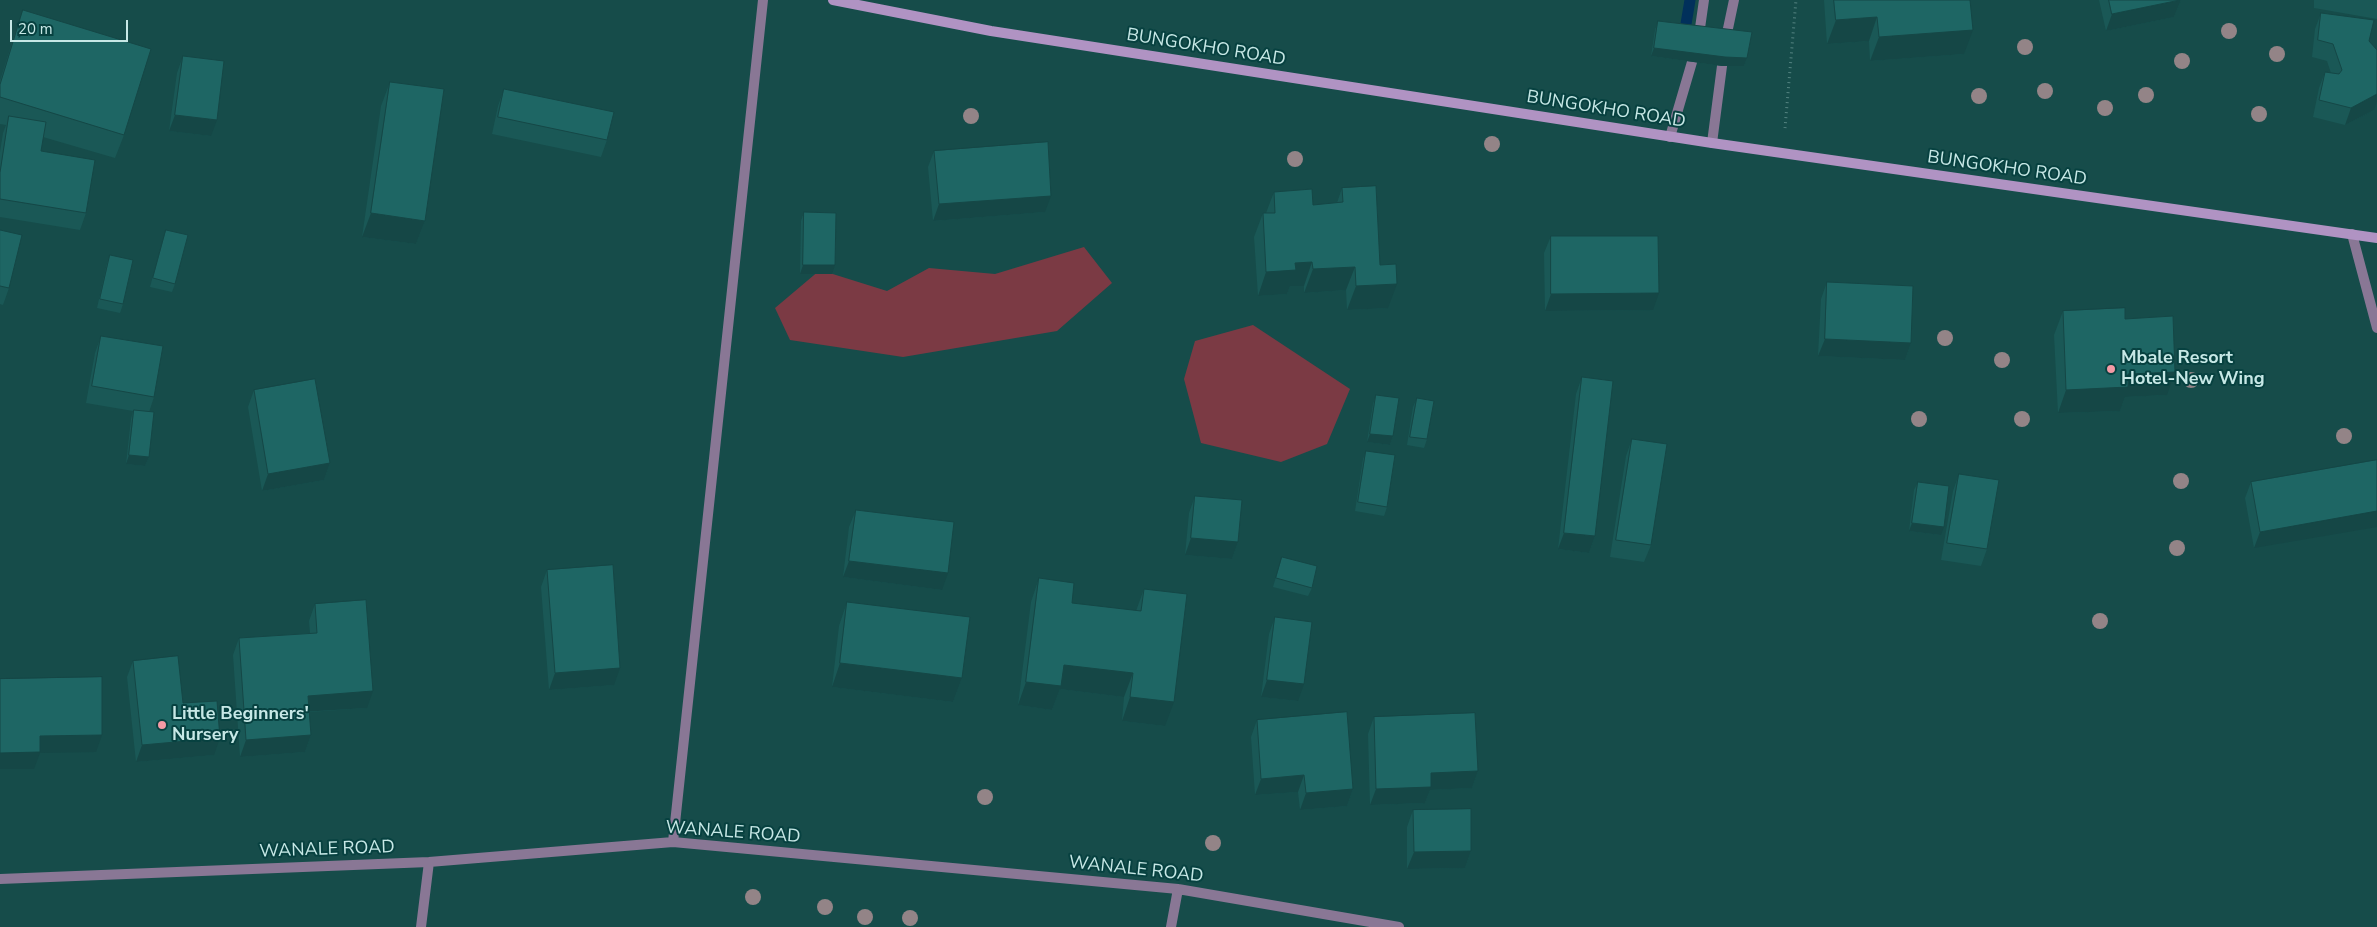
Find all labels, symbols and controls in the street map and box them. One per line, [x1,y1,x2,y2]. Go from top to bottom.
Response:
scale bar [12,10,130,42]
text: 20 m [18,19,53,39]
street label: BUNGOKHO ROAD [1125,25,1287,71]
street label: BUNGOKHO ROAD [1525,87,1687,133]
street label: BUNGOKHO ROAD [1926,147,2088,191]
place label: Mbale Resort Hotel-New Wing [2121,348,2265,390]
marker: Mbale Resort Hotel-New Wing [2105,363,2117,375]
place label: Little Beginners' Nursery [172,704,309,746]
marker: Little Beginners' Nursery [156,719,168,731]
street label: WANALE ROAD [665,818,801,848]
street label: WANALE ROAD [259,837,395,863]
street label: WANALE ROAD [1068,852,1204,888]

